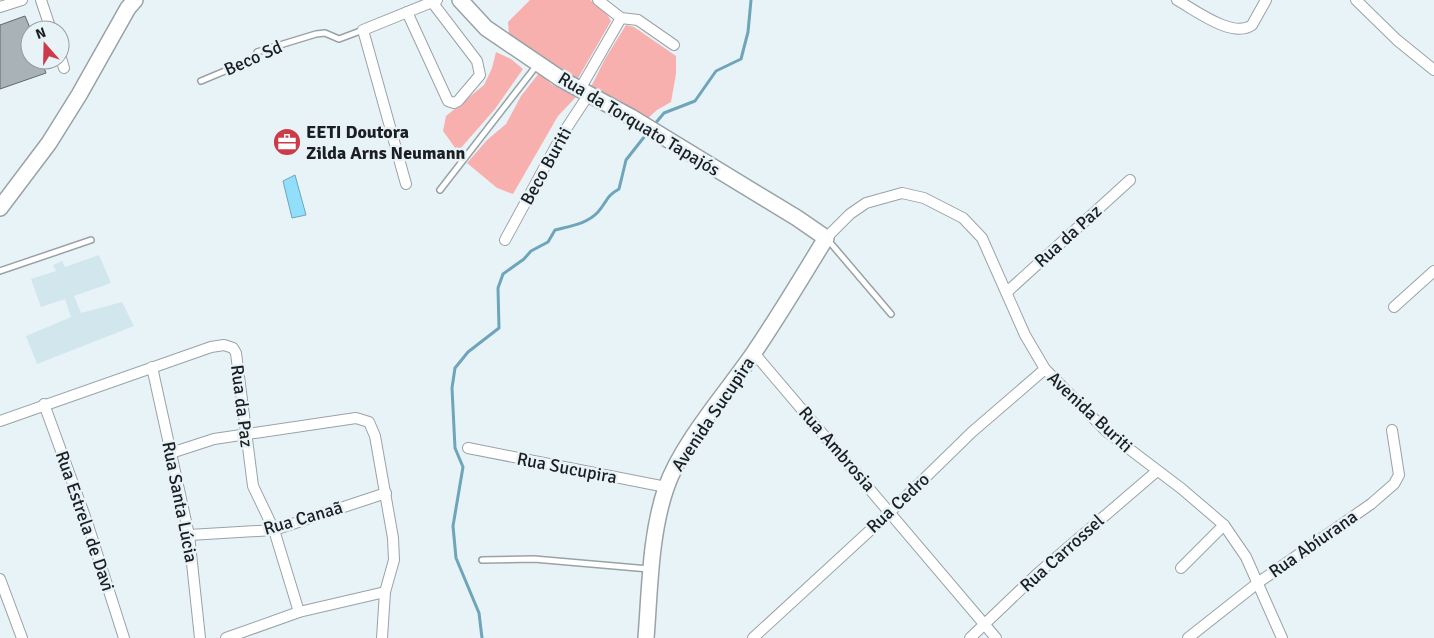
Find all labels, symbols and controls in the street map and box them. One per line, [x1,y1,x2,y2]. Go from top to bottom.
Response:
north arrow [20,20,70,70]
text: N [33,24,48,43]
street label: Beco Sd [221,36,285,80]
street label: Rua da Torquato Tapajós [554,67,724,181]
place label: EETI Doutora Zilda Arns Neumann [306,121,466,164]
street label: Beco Buriti [516,123,576,209]
office icon: EETI Doutora Zilda Arns Neumann [272,127,302,157]
street label: Rua da Paz [1030,200,1106,272]
street label: Avenida Sucupira [667,353,759,475]
street label: Rua da Paz [226,363,258,449]
street label: Avenida Buriti [1043,367,1137,457]
street label: Rua Ambrosia [794,402,880,496]
street label: Rua Santa Lúcia [157,439,203,565]
street label: Rua Estrela de Davi [51,448,119,594]
street label: Rua Sucupira [515,448,619,488]
street label: Rua Cedro [862,468,934,538]
street label: Rua Canaã [261,496,345,540]
street label: Rua Abíurana [1264,505,1362,583]
street label: Rua Carrossel [1015,510,1109,596]

